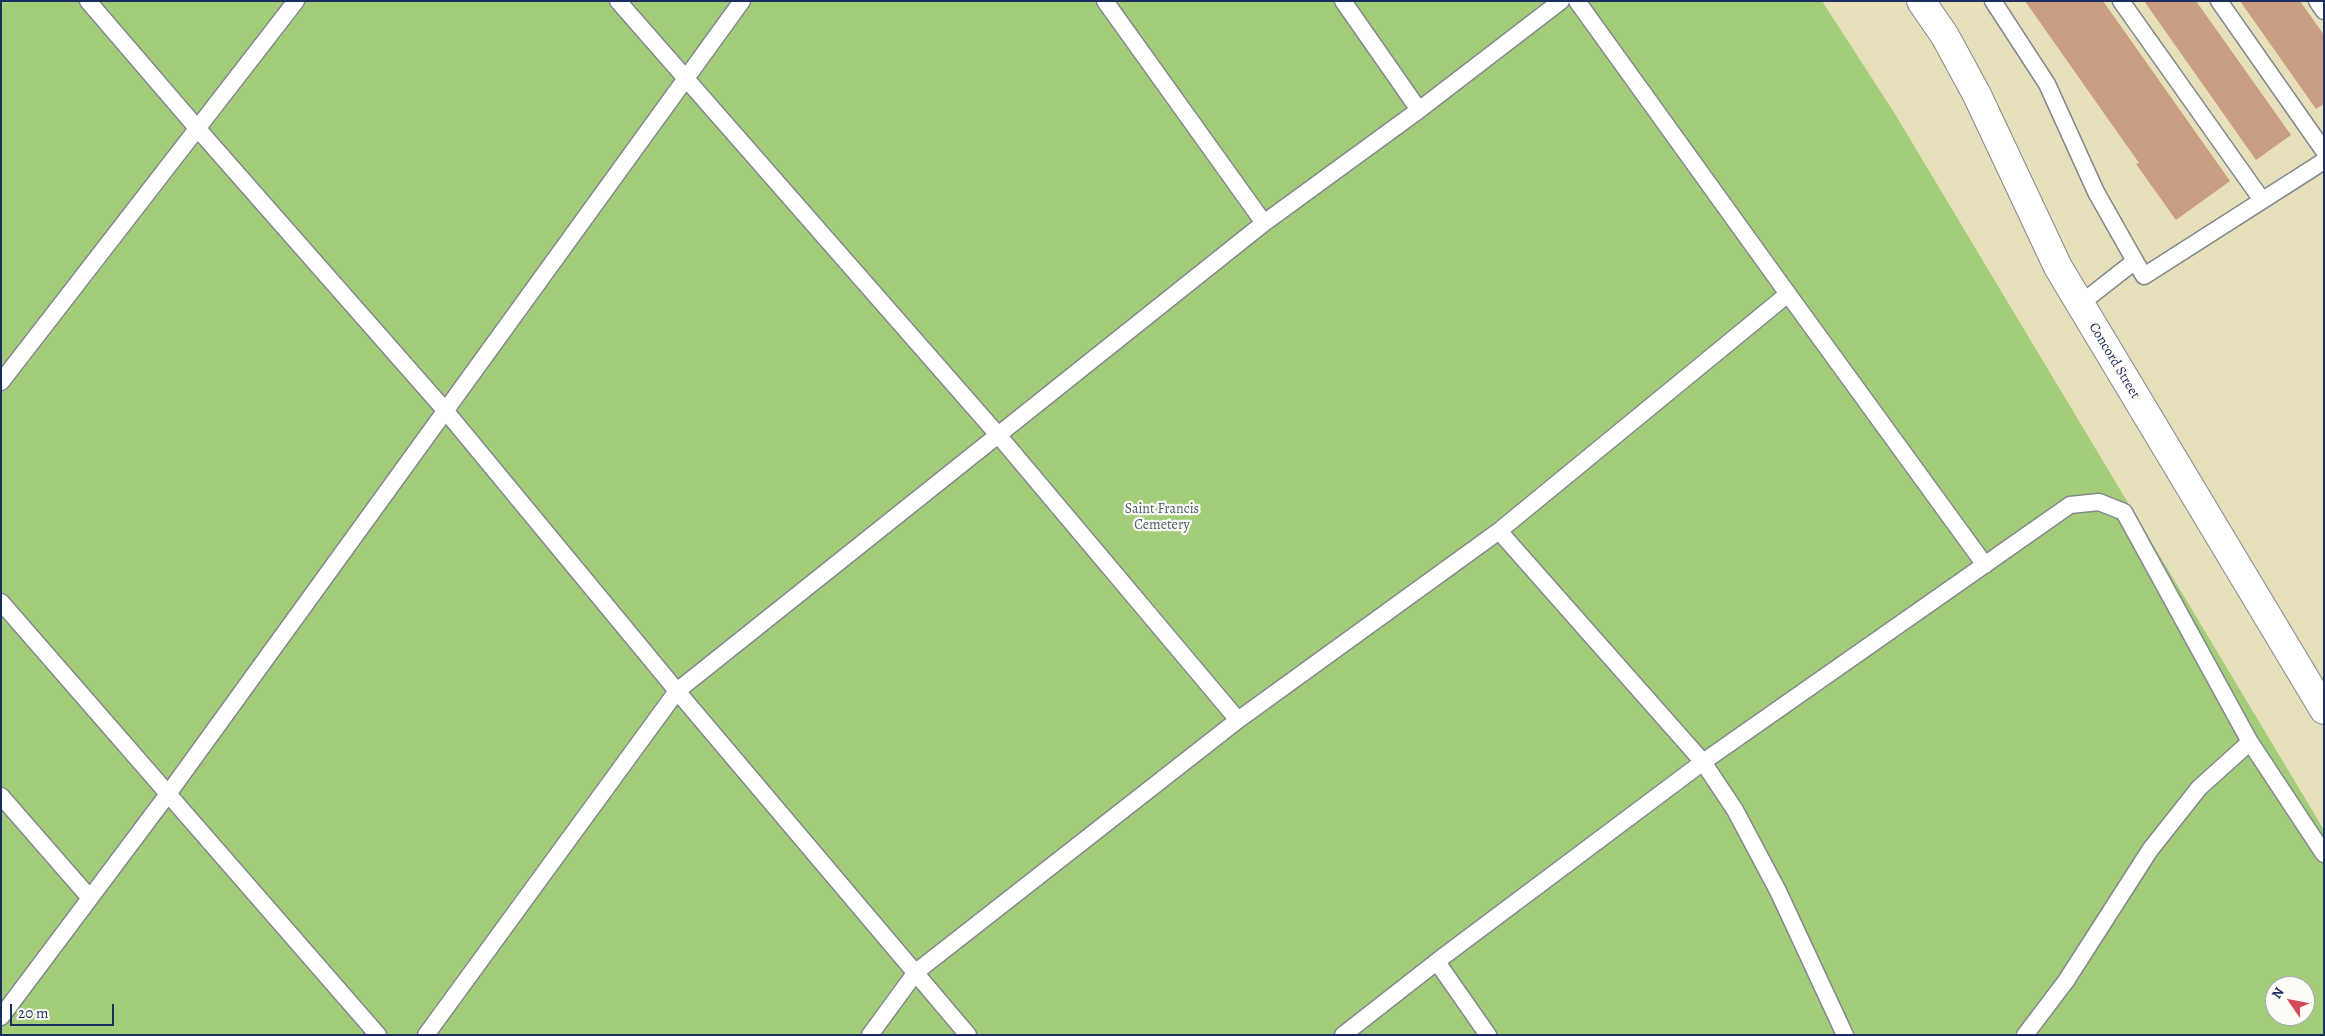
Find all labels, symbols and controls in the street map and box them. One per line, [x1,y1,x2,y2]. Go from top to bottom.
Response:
street label: Concord Street [2085,320,2143,402]
park label: Saint Francis Cemetery [1125,502,1199,534]
north arrow [2265,976,2315,1026]
text: N [2267,984,2289,1003]
scale bar [12,994,116,1026]
text: 20 m [18,1003,49,1023]

